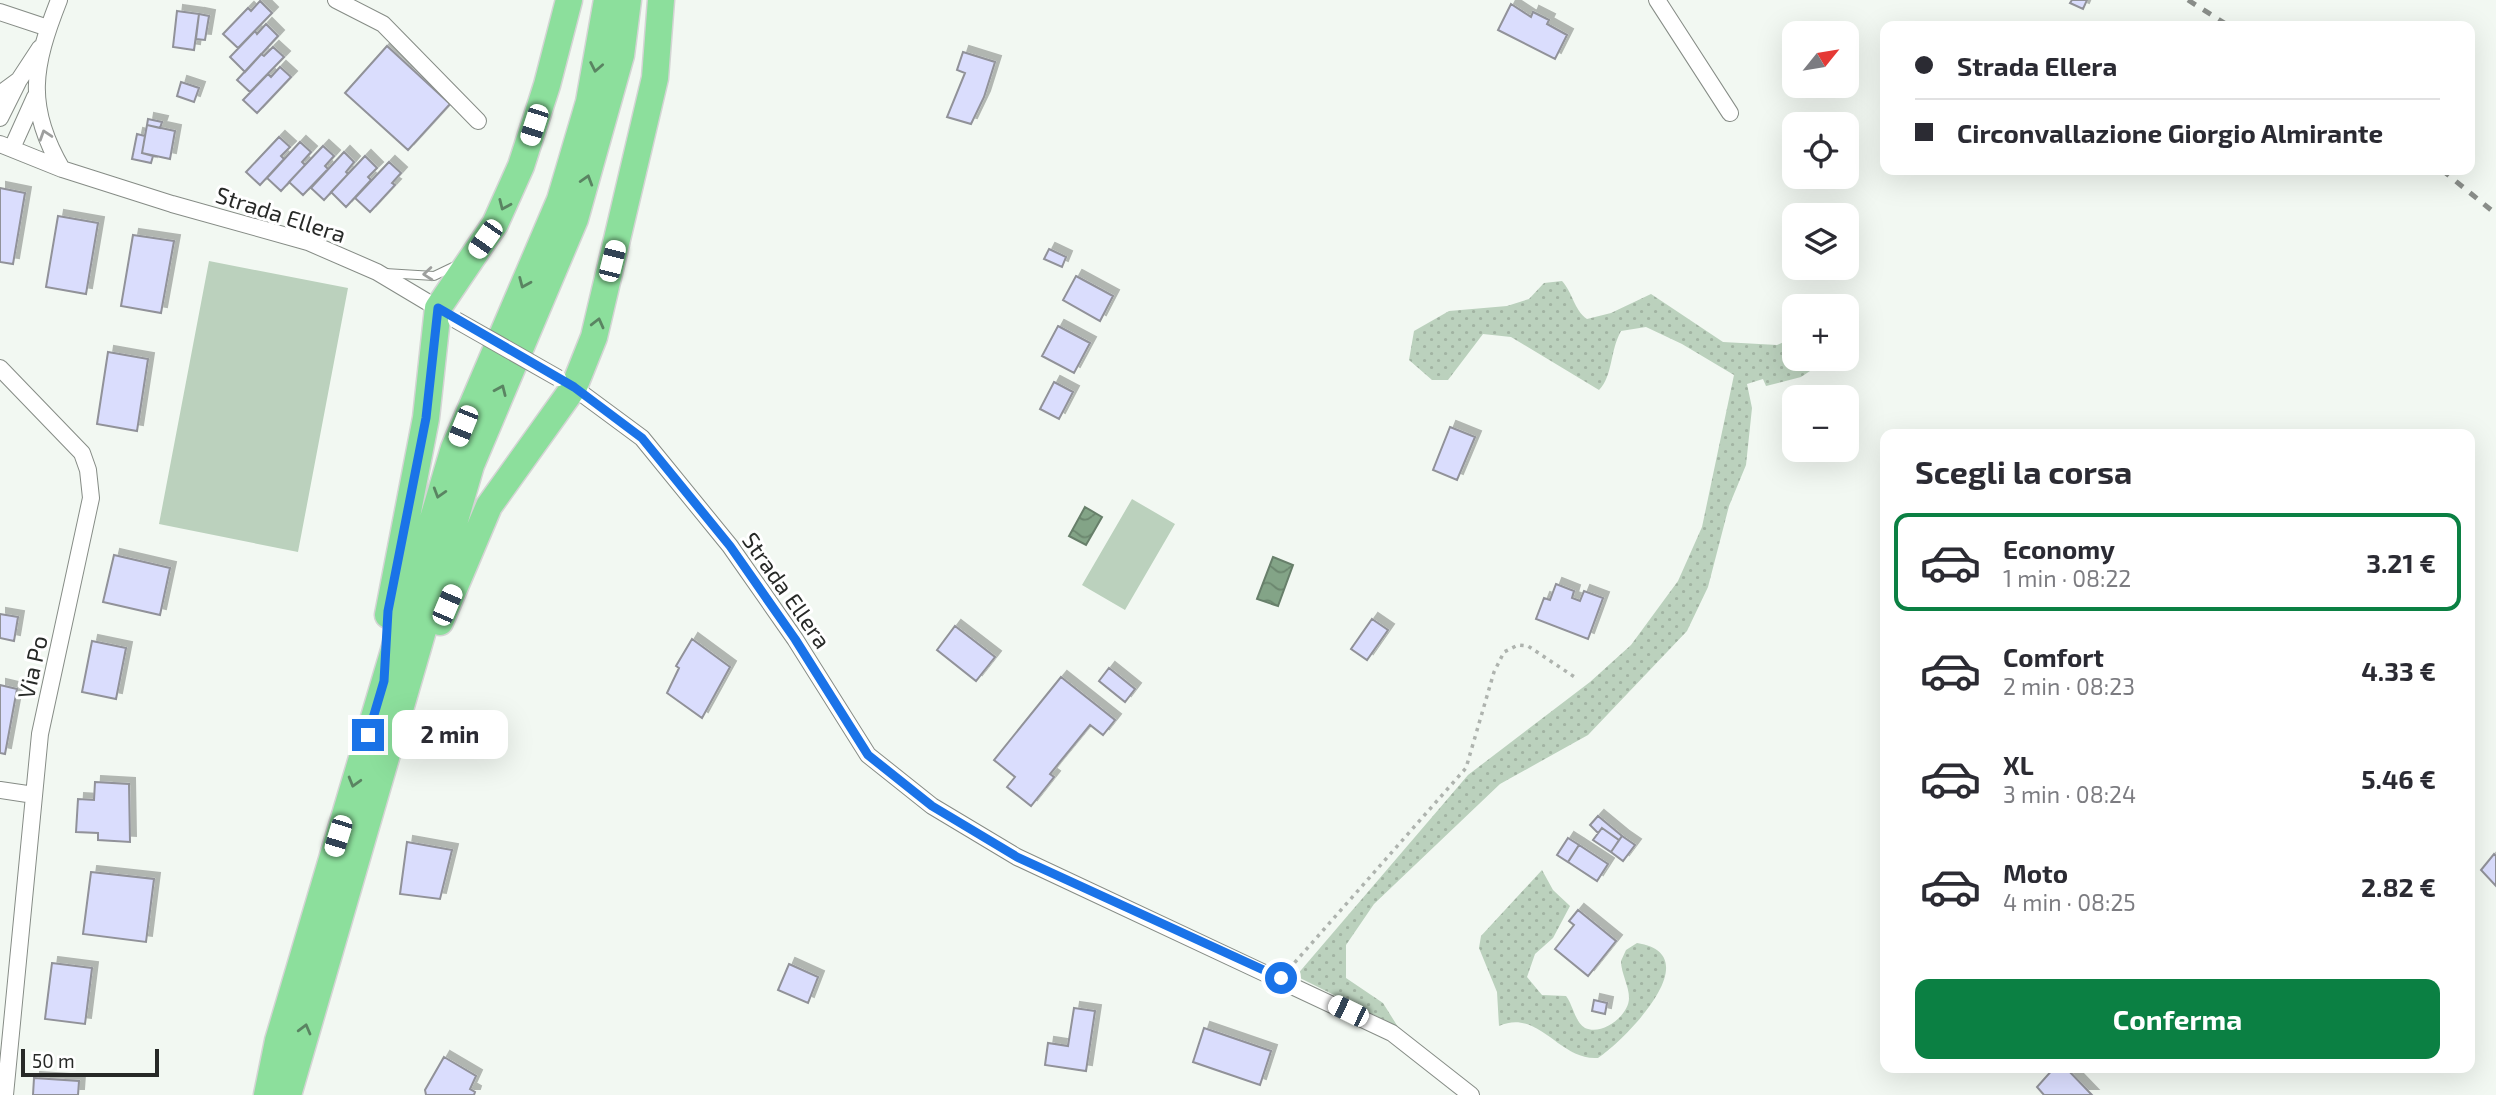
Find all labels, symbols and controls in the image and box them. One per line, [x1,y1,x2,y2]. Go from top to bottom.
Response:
north arrow [1782,21,1858,98]
map controls [1782,21,1859,462]
text: Strada Ellera [1957,50,2117,81]
one-way arrow [589,61,604,73]
car [518,102,551,148]
button: locate [1782,112,1859,189]
text: Circonvallazione Giorgio Almirante [1957,117,2383,148]
one-way arrow [39,129,53,141]
one-way arrow [579,174,593,187]
street label: Strada Ellera [212,180,350,248]
one-way arrow [498,198,512,210]
button: layers [1782,203,1859,280]
car [465,216,506,262]
car [597,238,628,284]
one-way arrow [422,266,433,281]
one-way arrow [519,276,533,288]
button: + [1782,294,1859,371]
one-way arrow [589,317,604,329]
one-way arrow [493,385,507,397]
button: − [1782,385,1859,462]
car [446,403,481,449]
text: Scegli la corsa [1915,452,2132,490]
one-way arrow [433,487,448,499]
street label: Strada Ellera [737,527,837,653]
icon: car [1919,531,1982,594]
text: Economy [2003,533,2115,564]
text: 3.21 € [2366,547,2436,578]
text: 1 min · 08:22 [2003,564,2131,592]
car [430,582,465,628]
street label: Via Po [11,633,53,701]
icon: car [1919,639,1982,702]
text: Comfort [2003,641,2104,672]
text: 4.33 € [2361,655,2436,686]
text: 2 min · 08:23 [2003,672,2135,700]
callout: 2 min [392,710,508,760]
route end [352,719,384,751]
text: 2 min [421,720,479,748]
icon: car [1919,747,1982,810]
text: XL [2003,749,2034,780]
text: 5.46 € [2361,763,2436,794]
one-way arrow [348,776,363,788]
text: 3 min · 08:24 [2003,780,2136,808]
car [322,813,355,859]
icon: car [1919,855,1982,918]
text: Moto [2003,857,2068,888]
text: 2.82 € [2361,871,2436,902]
text: 4 min · 08:25 [2003,888,2136,916]
route start [1265,962,1297,994]
button: Conferma [1915,979,2440,1059]
car [1325,992,1372,1030]
one-way arrow [297,1023,311,1035]
scale bar [21,1046,159,1078]
text: 50 m [32,1049,75,1072]

